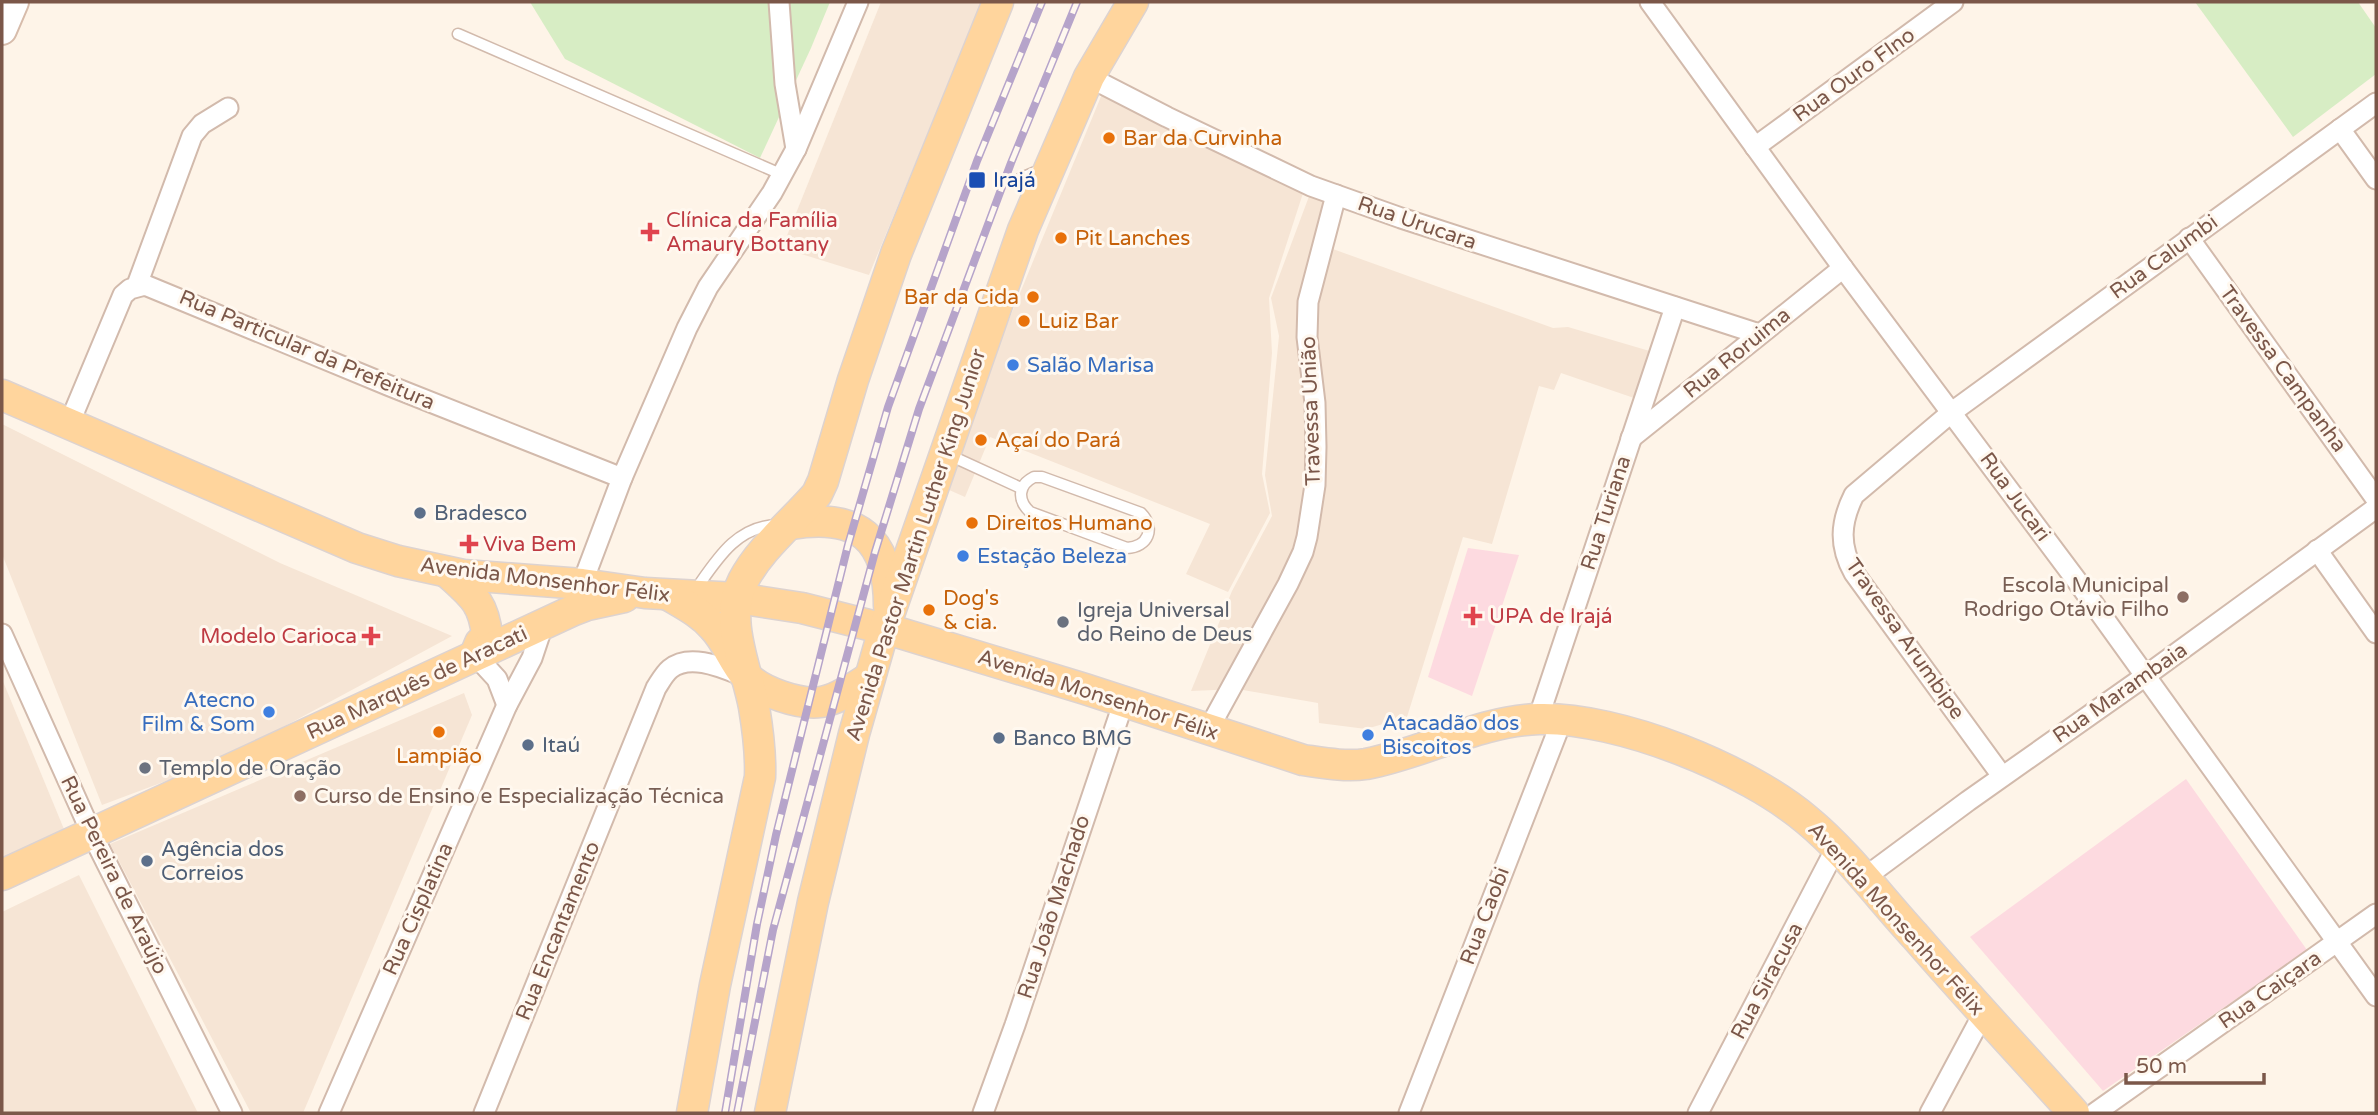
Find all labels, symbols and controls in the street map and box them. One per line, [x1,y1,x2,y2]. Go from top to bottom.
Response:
street label: Rua Ouro FIno [1788,22,1920,128]
place label: Bar da Curvinha [1123,126,1282,151]
marker: Bar da Curvinha [1101,130,1117,146]
place label: Irajá [993,168,1036,193]
marker: Irajá [967,170,987,190]
street label: Rua Urucara [1354,191,1480,255]
place label: Clínica da Família Amaury Bottany [666,208,838,257]
street label: Rua Calumbi [2105,210,2223,304]
marker: Clínica da Família Amaury Bottany [640,222,660,242]
place label: Pit Lanches [1075,226,1190,251]
marker: Pit Lanches [1053,230,1069,246]
street label: Travessa Campanha [2214,281,2352,457]
street label: Rua Particular da Prefeitura [175,285,439,415]
place label: Bar da Cida [904,285,1019,310]
marker: Bar da Cida [1025,289,1041,305]
street label: Rua Roruima [1679,302,1795,404]
place label: Luiz Bar [1038,309,1118,334]
marker: Luiz Bar [1016,313,1032,329]
street label: Travessa União [1296,336,1326,486]
street label: Avenida Pastor Martin Luther King Junior [841,346,991,744]
place label: Salão Marisa [1027,353,1154,378]
marker: Salão Marisa [1005,357,1021,373]
place label: Açaí do Pará [995,428,1121,453]
marker: Açaí do Pará [973,432,989,448]
street label: Rua Jucari [1974,448,2056,546]
street label: Rua Turiana [1576,453,1636,573]
place label: Bradesco [434,501,527,526]
marker: Bradesco [412,505,428,521]
place label: Direitos Humano [986,511,1153,536]
marker: Direitos Humano [964,515,980,531]
place label: Viva Bem [483,532,576,557]
marker: Viva Bem [461,536,477,552]
place label: Estação Beleza [977,544,1127,569]
marker: Estação Beleza [955,548,971,564]
street label: Avenida Monsenhor Félix [419,552,671,608]
street label: Travessa Arumbipe [1840,554,1970,724]
place label: Escola Municipal Rodrigo Otávio Filho [1963,573,2169,622]
place label: Dog's & cia. [943,586,999,635]
marker: Escola Municipal Rodrigo Otávio Filho [2175,589,2191,605]
place label: Igreja Universal do Reino de Deus [1077,598,1252,647]
marker: Dog's & cia. [921,602,937,618]
place label: UPA de Irajá [1489,604,1613,629]
marker: UPA de Irajá [1463,606,1483,626]
marker: Igreja Universal do Reino de Deus [1055,614,1071,630]
street label: Rua Marquês de Aracati [303,621,531,745]
place label: Modelo Carioca [200,624,357,649]
marker: Modelo Carioca [363,628,379,644]
street label: Rua Marambaia [2048,637,2192,749]
street label: Avenida Monsenhor Félix [975,644,1221,746]
place label: Atecno Film & Som [141,688,255,737]
marker: Atecno Film & Som [261,704,277,720]
place label: Atacadão dos Biscoitos [1382,711,1519,760]
marker: Lampião [431,724,447,740]
place label: Banco BMG [1013,726,1132,751]
marker: Atacadão dos Biscoitos [1360,727,1376,743]
marker: Banco BMG [991,730,1007,746]
place label: Itaú [542,733,580,758]
marker: Itaú [520,737,536,753]
place label: Lampião [396,744,482,769]
place label: Templo de Oração [159,756,341,781]
marker: Templo de Oração [137,760,153,776]
street label: Rua Pereira de Araújo [55,772,173,978]
place label: Curso de Ensino e Especialização Técnica [314,784,724,809]
marker: Curso de Ensino e Especialização Técnica [292,788,308,804]
street label: Rua João Machado [1013,812,1095,1002]
street label: Avenida Monsenhor Félix [1803,817,1989,1021]
place label: Agência dos Correios [161,837,284,886]
street label: Rua Encantamento [511,838,605,1024]
street label: Rua Cisplatina [378,839,458,979]
marker: Agência dos Correios [139,853,155,869]
street label: Rua Caobi [1455,864,1515,968]
street label: Rua Siracusa [1726,918,1808,1044]
street label: Rua Caiçara [2214,945,2326,1035]
scale bar [2126,1042,2264,1086]
text: 50 m [2136,1054,2187,1079]

